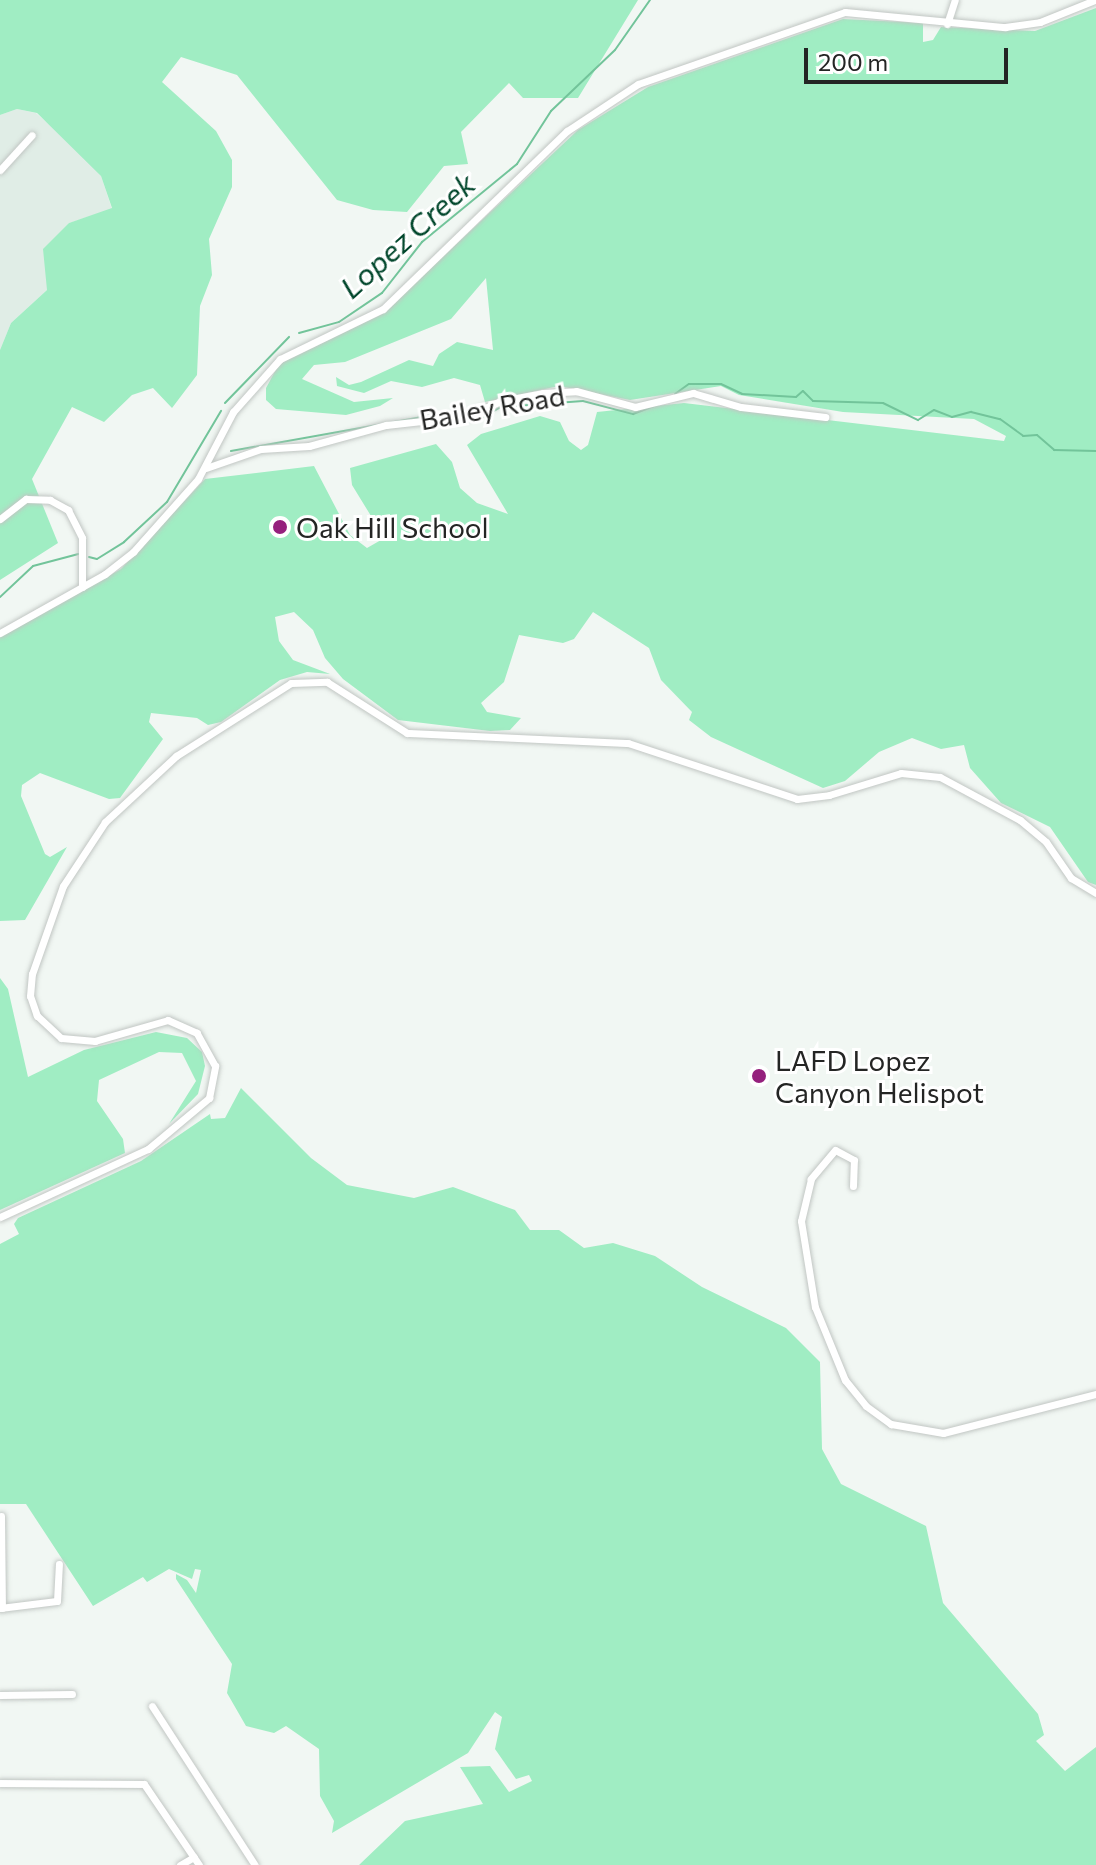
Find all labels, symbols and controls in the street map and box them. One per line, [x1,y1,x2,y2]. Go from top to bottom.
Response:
scale bar [808,32,1012,82]
text: 200 m [818,47,888,76]
water label: Lopez Creek [332,165,482,305]
street label: Bailey Road [417,378,567,436]
place label: Oak Hill School [296,510,489,544]
marker: Oak Hill School [271,518,289,536]
place label: LAFD Lopez Canyon Helispot [775,1043,984,1109]
marker: LAFD Lopez Canyon Helispot [750,1067,768,1085]

